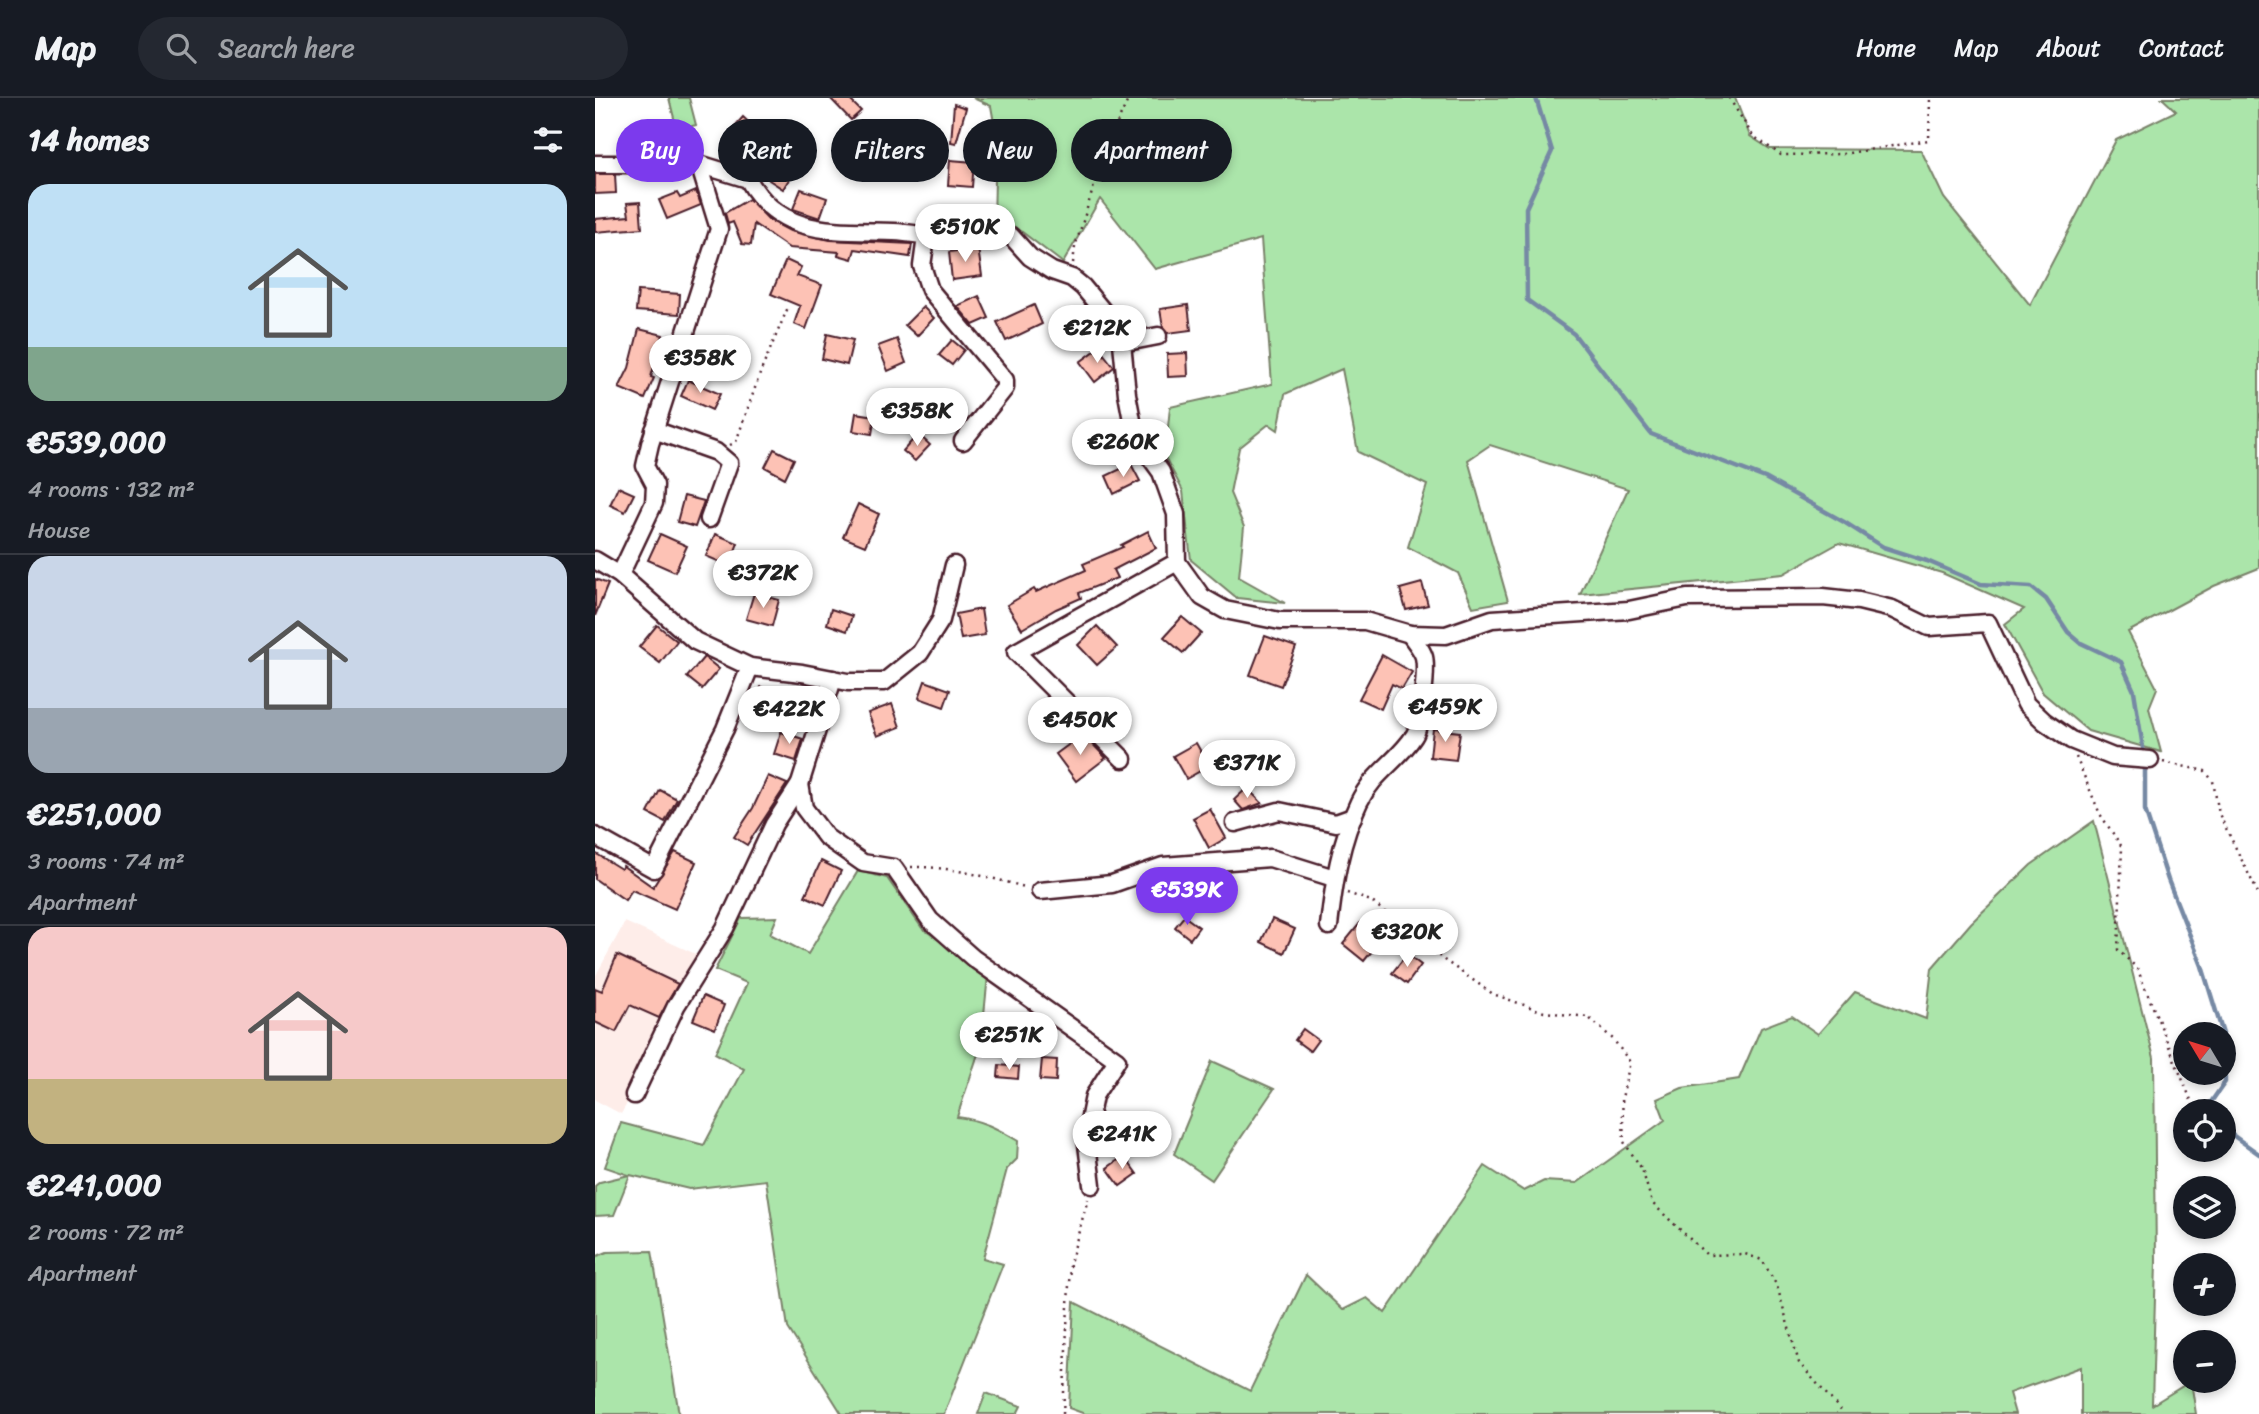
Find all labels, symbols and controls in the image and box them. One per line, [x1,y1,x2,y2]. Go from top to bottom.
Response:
search box [138,17,628,80]
text: Map [35,19,96,77]
text: Search here [218,25,355,71]
text: Home [1856,27,1916,69]
text: Map [1954,27,1998,69]
text: About [2036,27,2101,69]
text: Contact [2139,27,2224,69]
icon: search [162,29,200,67]
text: 14 homes [28,113,149,167]
chip: Buy [616,119,704,182]
chip: Rent [718,119,817,182]
chip: Filters [831,119,949,182]
chip: New [963,119,1057,182]
chip: Apartment [1071,119,1232,182]
icon: filters [529,121,567,159]
pin: €510K [916,204,1014,264]
text: €510K [931,206,999,247]
icon: home [235,230,361,356]
pin: €212K [1048,306,1146,365]
text: €212K [1064,307,1130,348]
pin: €358K [651,336,749,395]
text: €358K [665,337,735,378]
pin: €358K [868,388,966,448]
text: €358K [882,390,952,431]
text: €539,000 [28,415,166,469]
pin: €260K [1074,420,1172,479]
text: €260K [1088,421,1158,462]
text: 4 rooms · 132 m² [28,469,195,510]
text: House [28,510,90,551]
pin: €372K [714,550,812,610]
text: €372K [729,552,797,593]
icon: home [235,602,361,728]
pin: €459K [1396,684,1494,744]
pin: €422K [740,686,838,746]
text: €459K [1409,686,1481,727]
text: €422K [754,688,824,729]
pin: €450K [1031,698,1129,757]
text: €450K [1044,699,1116,740]
pin: €371K [1198,740,1296,800]
text: €371K [1215,742,1279,783]
text: €251,000 [28,787,161,841]
text: 3 rooms · 74 m² [28,841,185,882]
pin: €539K [1138,868,1236,927]
text: €539K [1152,869,1222,910]
text: Apartment [28,882,137,923]
pin: €320K [1358,910,1456,969]
text: €320K [1372,911,1442,952]
icon: home [235,973,361,1099]
pin: €251K [960,1012,1058,1072]
text: €251K [976,1014,1042,1055]
north arrow [2173,1022,2237,1085]
map controls [2173,1022,2236,1393]
button: locate [2173,1099,2236,1162]
pin: €241K [1073,1112,1171,1171]
text: €241K [1089,1113,1155,1154]
text: €241,000 [28,1158,162,1212]
button: layers [2173,1176,2236,1239]
text: 2 rooms · 72 m² [28,1212,184,1253]
text: Apartment [28,1253,137,1294]
button: + [2173,1253,2236,1316]
button: − [2173,1330,2236,1393]

